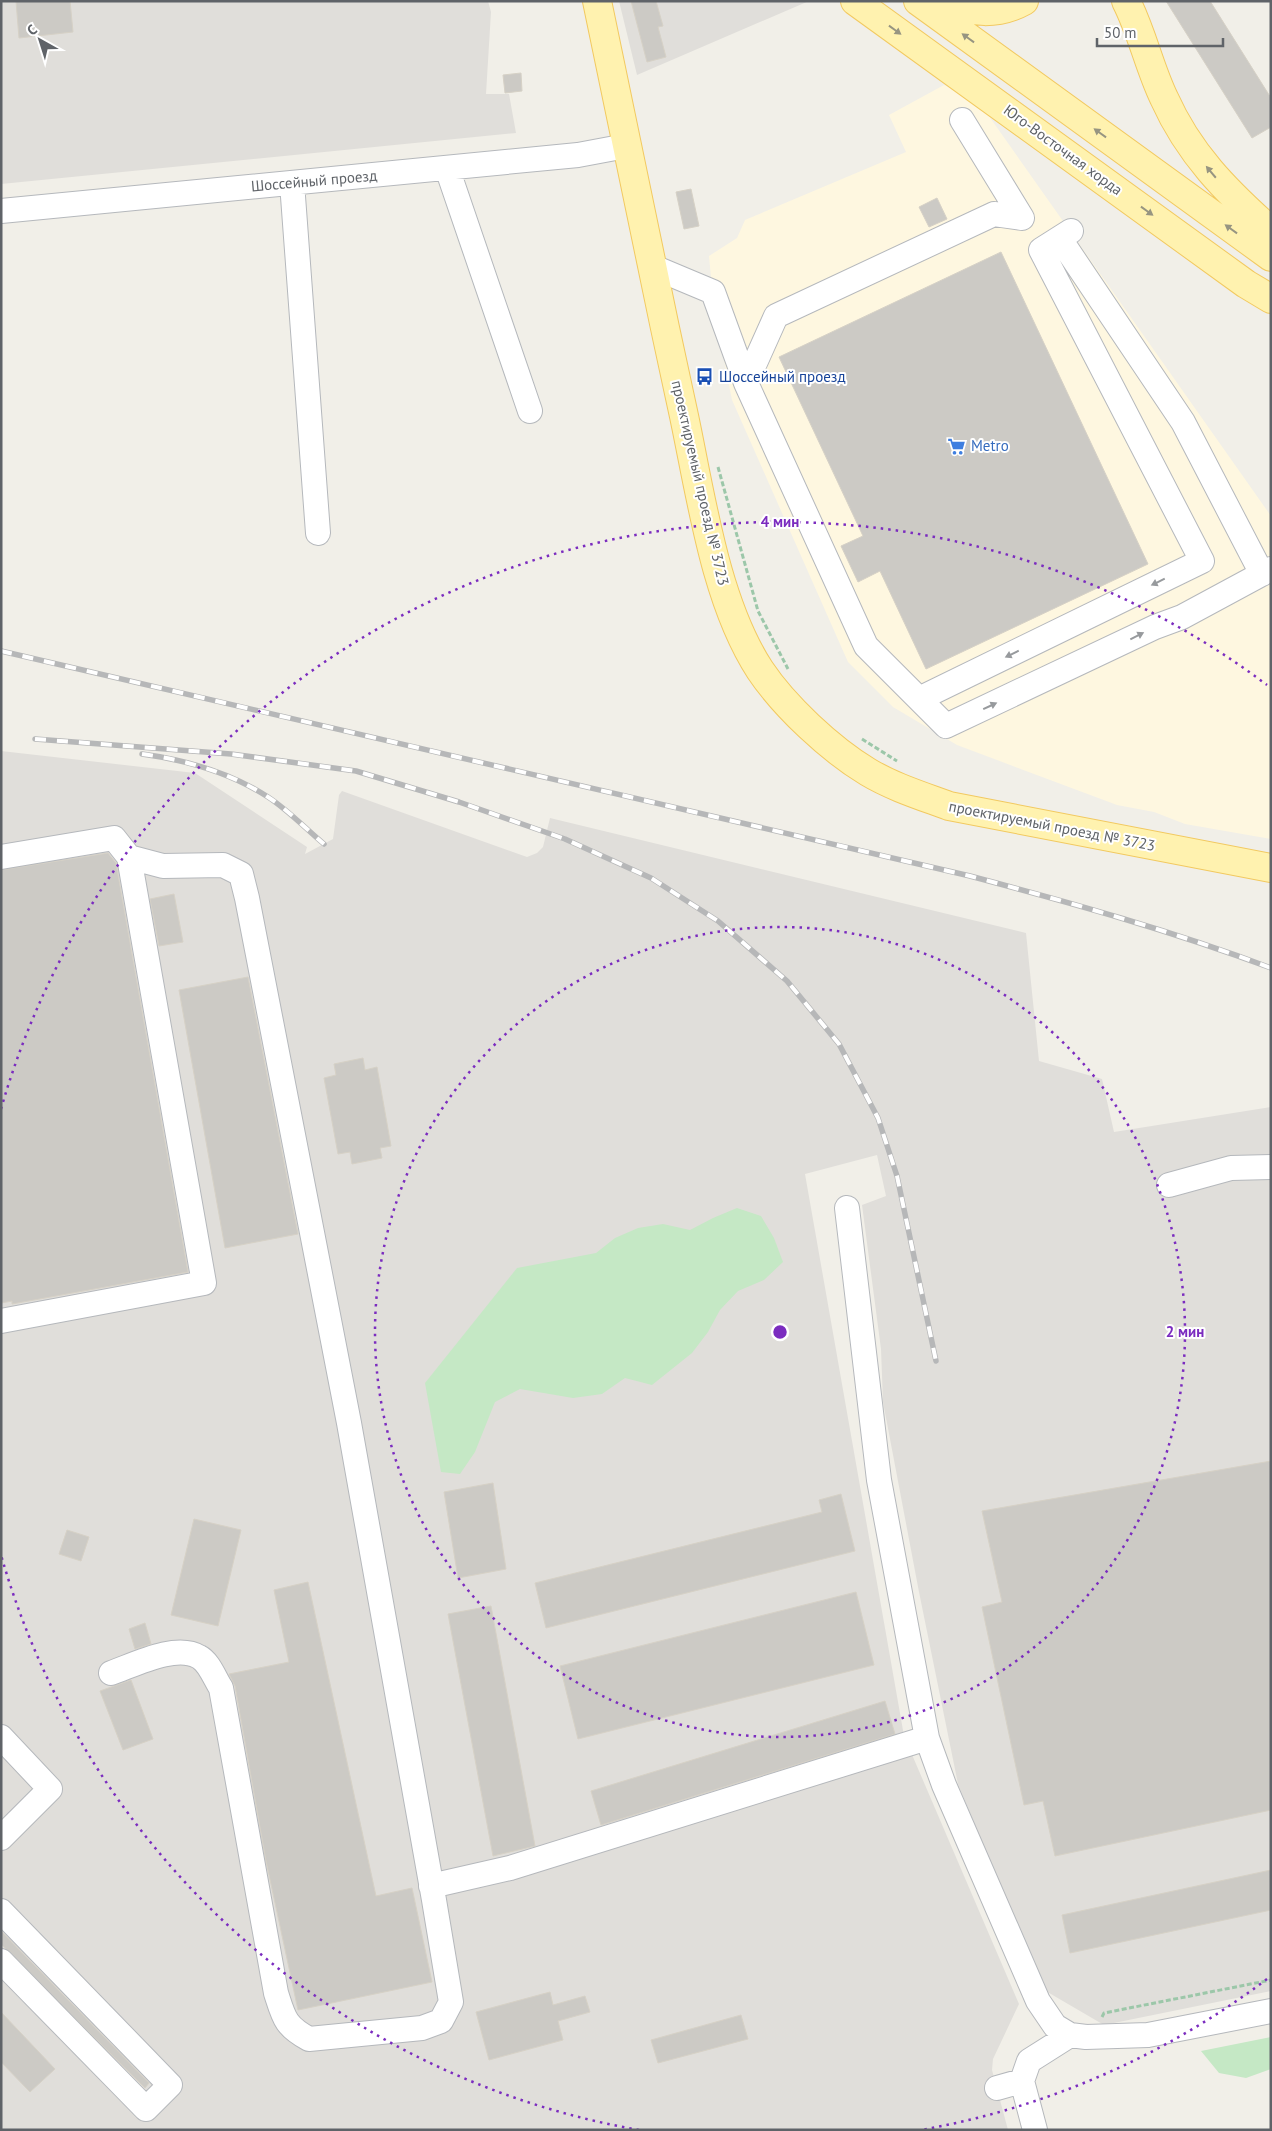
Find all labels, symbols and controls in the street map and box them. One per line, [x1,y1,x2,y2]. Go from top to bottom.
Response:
north arrow [15,15,65,65]
scale bar [1097,15,1223,47]
text: С [23,20,41,39]
text: 50 m [1104,23,1137,42]
one-way arrow [888,25,902,35]
one-way arrow [961,33,975,43]
street label: Юго-Восточная хорда [1000,100,1126,199]
one-way arrow [1093,128,1107,138]
street label: Шоссейный проезд [250,166,378,195]
one-way arrow [1206,166,1217,179]
one-way arrow [1140,206,1154,216]
one-way arrow [1225,223,1238,234]
bus stop icon: Шоссейный проезд [695,367,715,387]
place label: Шоссейный проезд [719,367,846,386]
street label: проектируемый проезд № 3723 [668,378,733,587]
supermarket icon: Metro [947,436,967,456]
place label: Metro [971,436,1009,455]
text: 4 мин [761,512,799,531]
one-way arrow [1151,579,1165,587]
one-way arrow [1130,632,1144,640]
one-way arrow [1005,650,1019,658]
one-way arrow [983,701,997,709]
street label: проектируемый проезд № 3723 [947,796,1157,855]
text: 2 мин [1166,1322,1204,1341]
centre of rings [771,1323,789,1341]

